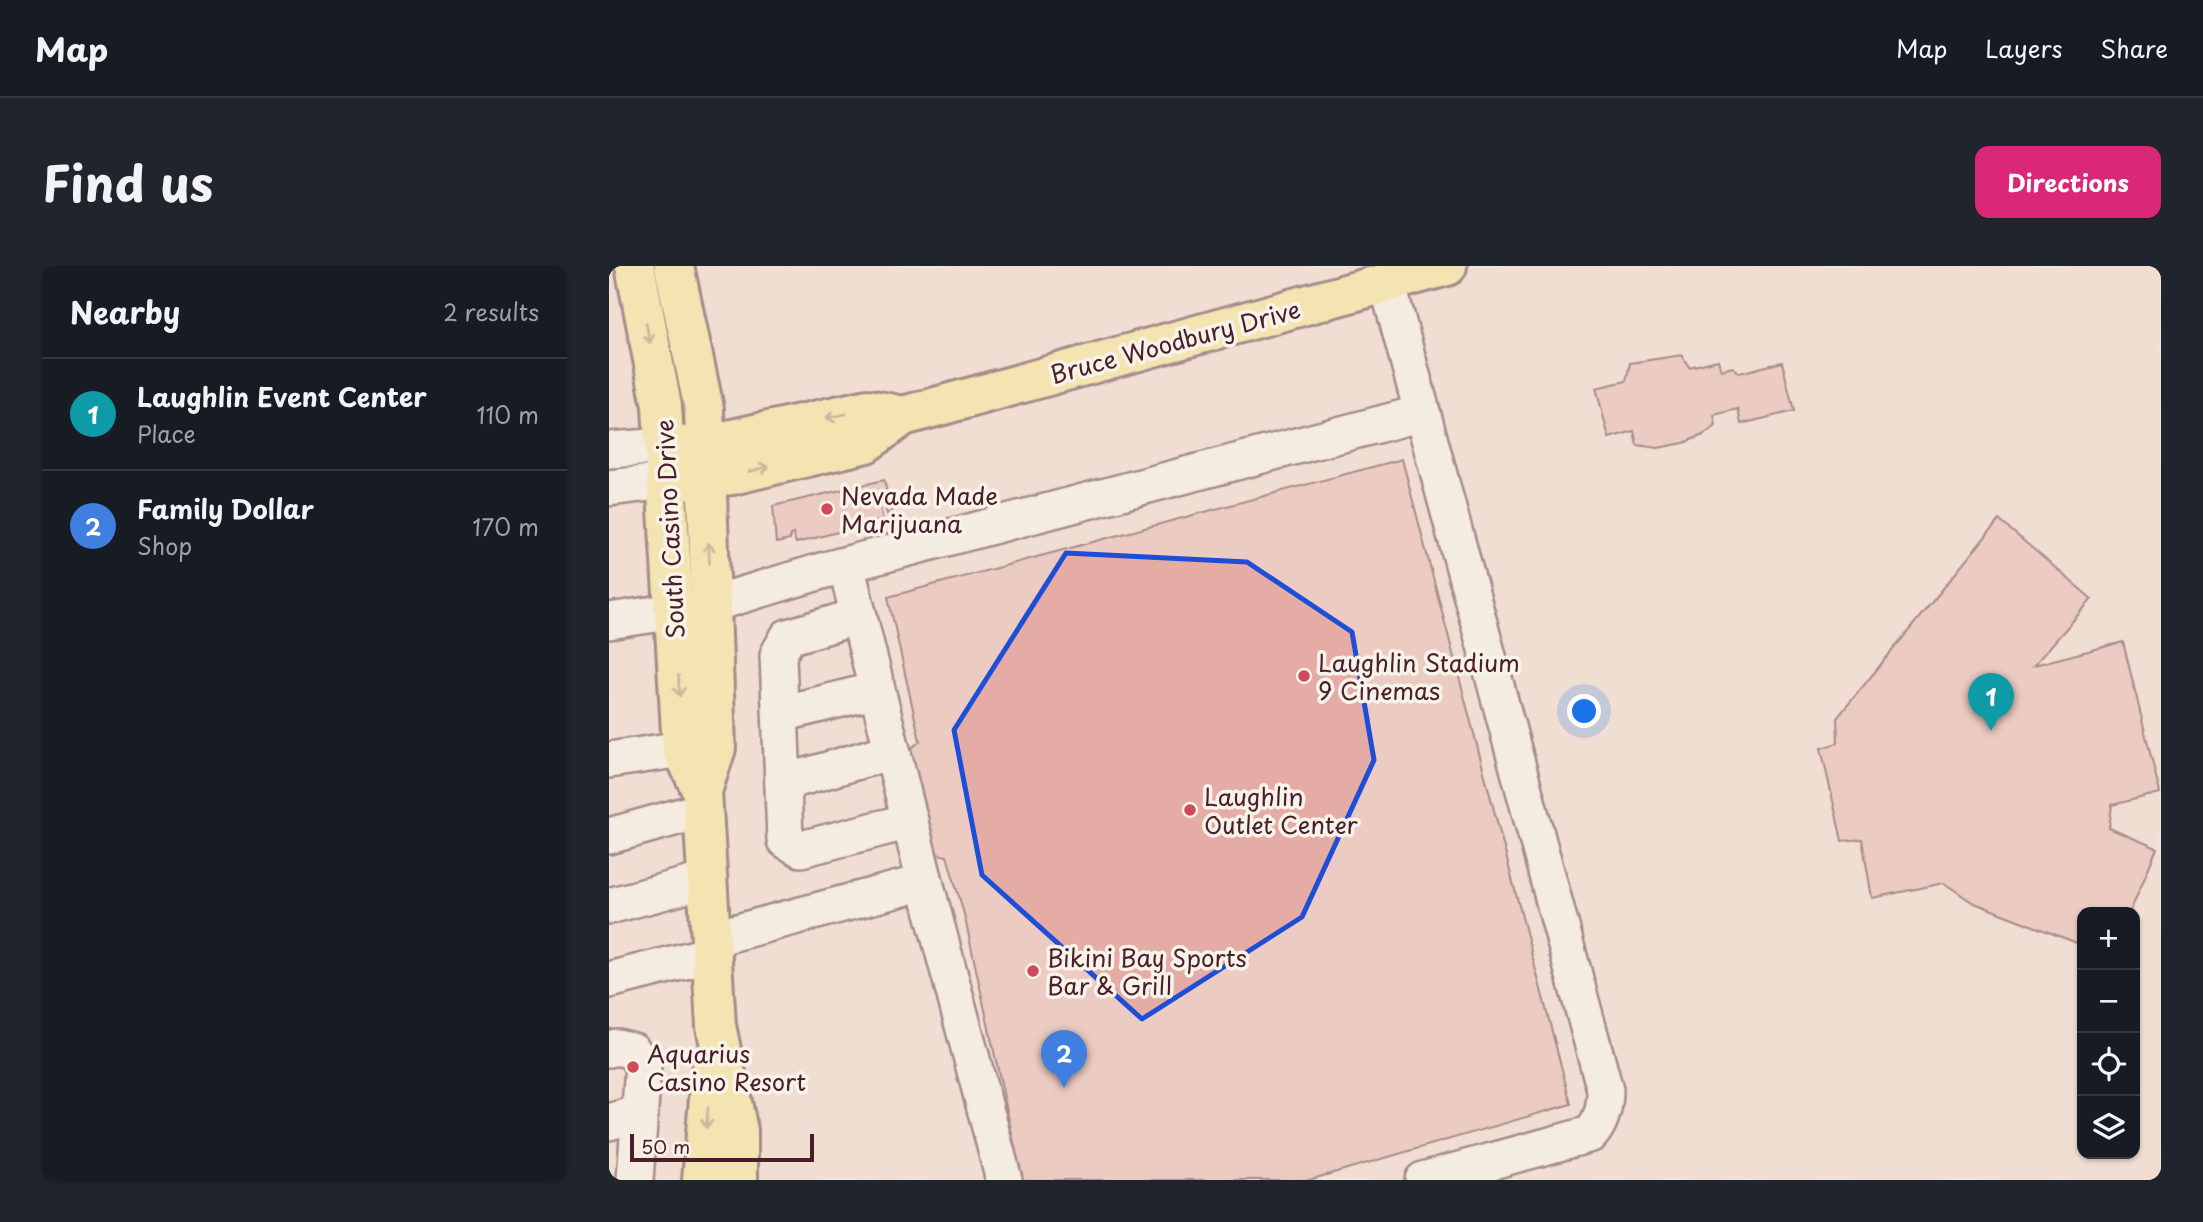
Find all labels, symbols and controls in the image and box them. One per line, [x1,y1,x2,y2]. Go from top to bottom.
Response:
text: Map [35,23,108,73]
text: Map [1896,30,1947,66]
text: Layers [1985,30,2062,66]
text: Share [2100,30,2168,66]
text: Find us [42,145,213,219]
button: Directions [1975,146,2161,218]
text: Nearby [70,289,180,334]
street label: Bruce Woodbury Drive [1046,290,1304,392]
text: 2 results [443,294,539,329]
one-way arrow [641,321,655,344]
text: Laughlin Event Center [137,377,427,416]
text: 1 [88,397,99,432]
text: 110 m [477,397,539,432]
one-way arrow [825,410,848,424]
text: Place [137,416,196,451]
street label: South Casino Drive [645,418,693,640]
one-way arrow [747,462,770,475]
place label: Nevada Made Marijuana [841,477,998,541]
text: Family Dollar [137,489,314,528]
marker: Nevada Made Marijuana [819,501,835,517]
text: 2 [85,509,101,544]
text: 170 m [472,509,539,544]
text: Shop [137,528,192,563]
one-way arrow [703,542,716,565]
place label: Laughlin Stadium 9 Cinemas [1318,644,1520,708]
marker: Laughlin Stadium 9 Cinemas [1296,668,1312,684]
pin: 1 [1968,673,2014,731]
one-way arrow [672,674,685,697]
your location [1567,694,1601,728]
place label: Laughlin Outlet Center [1204,778,1359,842]
marker: Laughlin Outlet Center [1182,802,1198,818]
map controls [2077,907,2140,1159]
button: + [2077,907,2140,970]
place label: Bikini Bay Sports Bar & Grill [1047,939,1247,1003]
marker: Bikini Bay Sports Bar & Grill [1025,963,1041,979]
button: − [2077,970,2140,1033]
pin: 2 [1041,1030,1087,1088]
button: locate [2077,1033,2140,1096]
place label: Aquarius Casino Resort [647,1035,806,1099]
marker: Aquarius Casino Resort [625,1059,641,1075]
button: layers [2077,1096,2140,1159]
one-way arrow [700,1106,713,1129]
scale bar [630,1131,814,1163]
text: 50 m [641,1132,690,1160]

